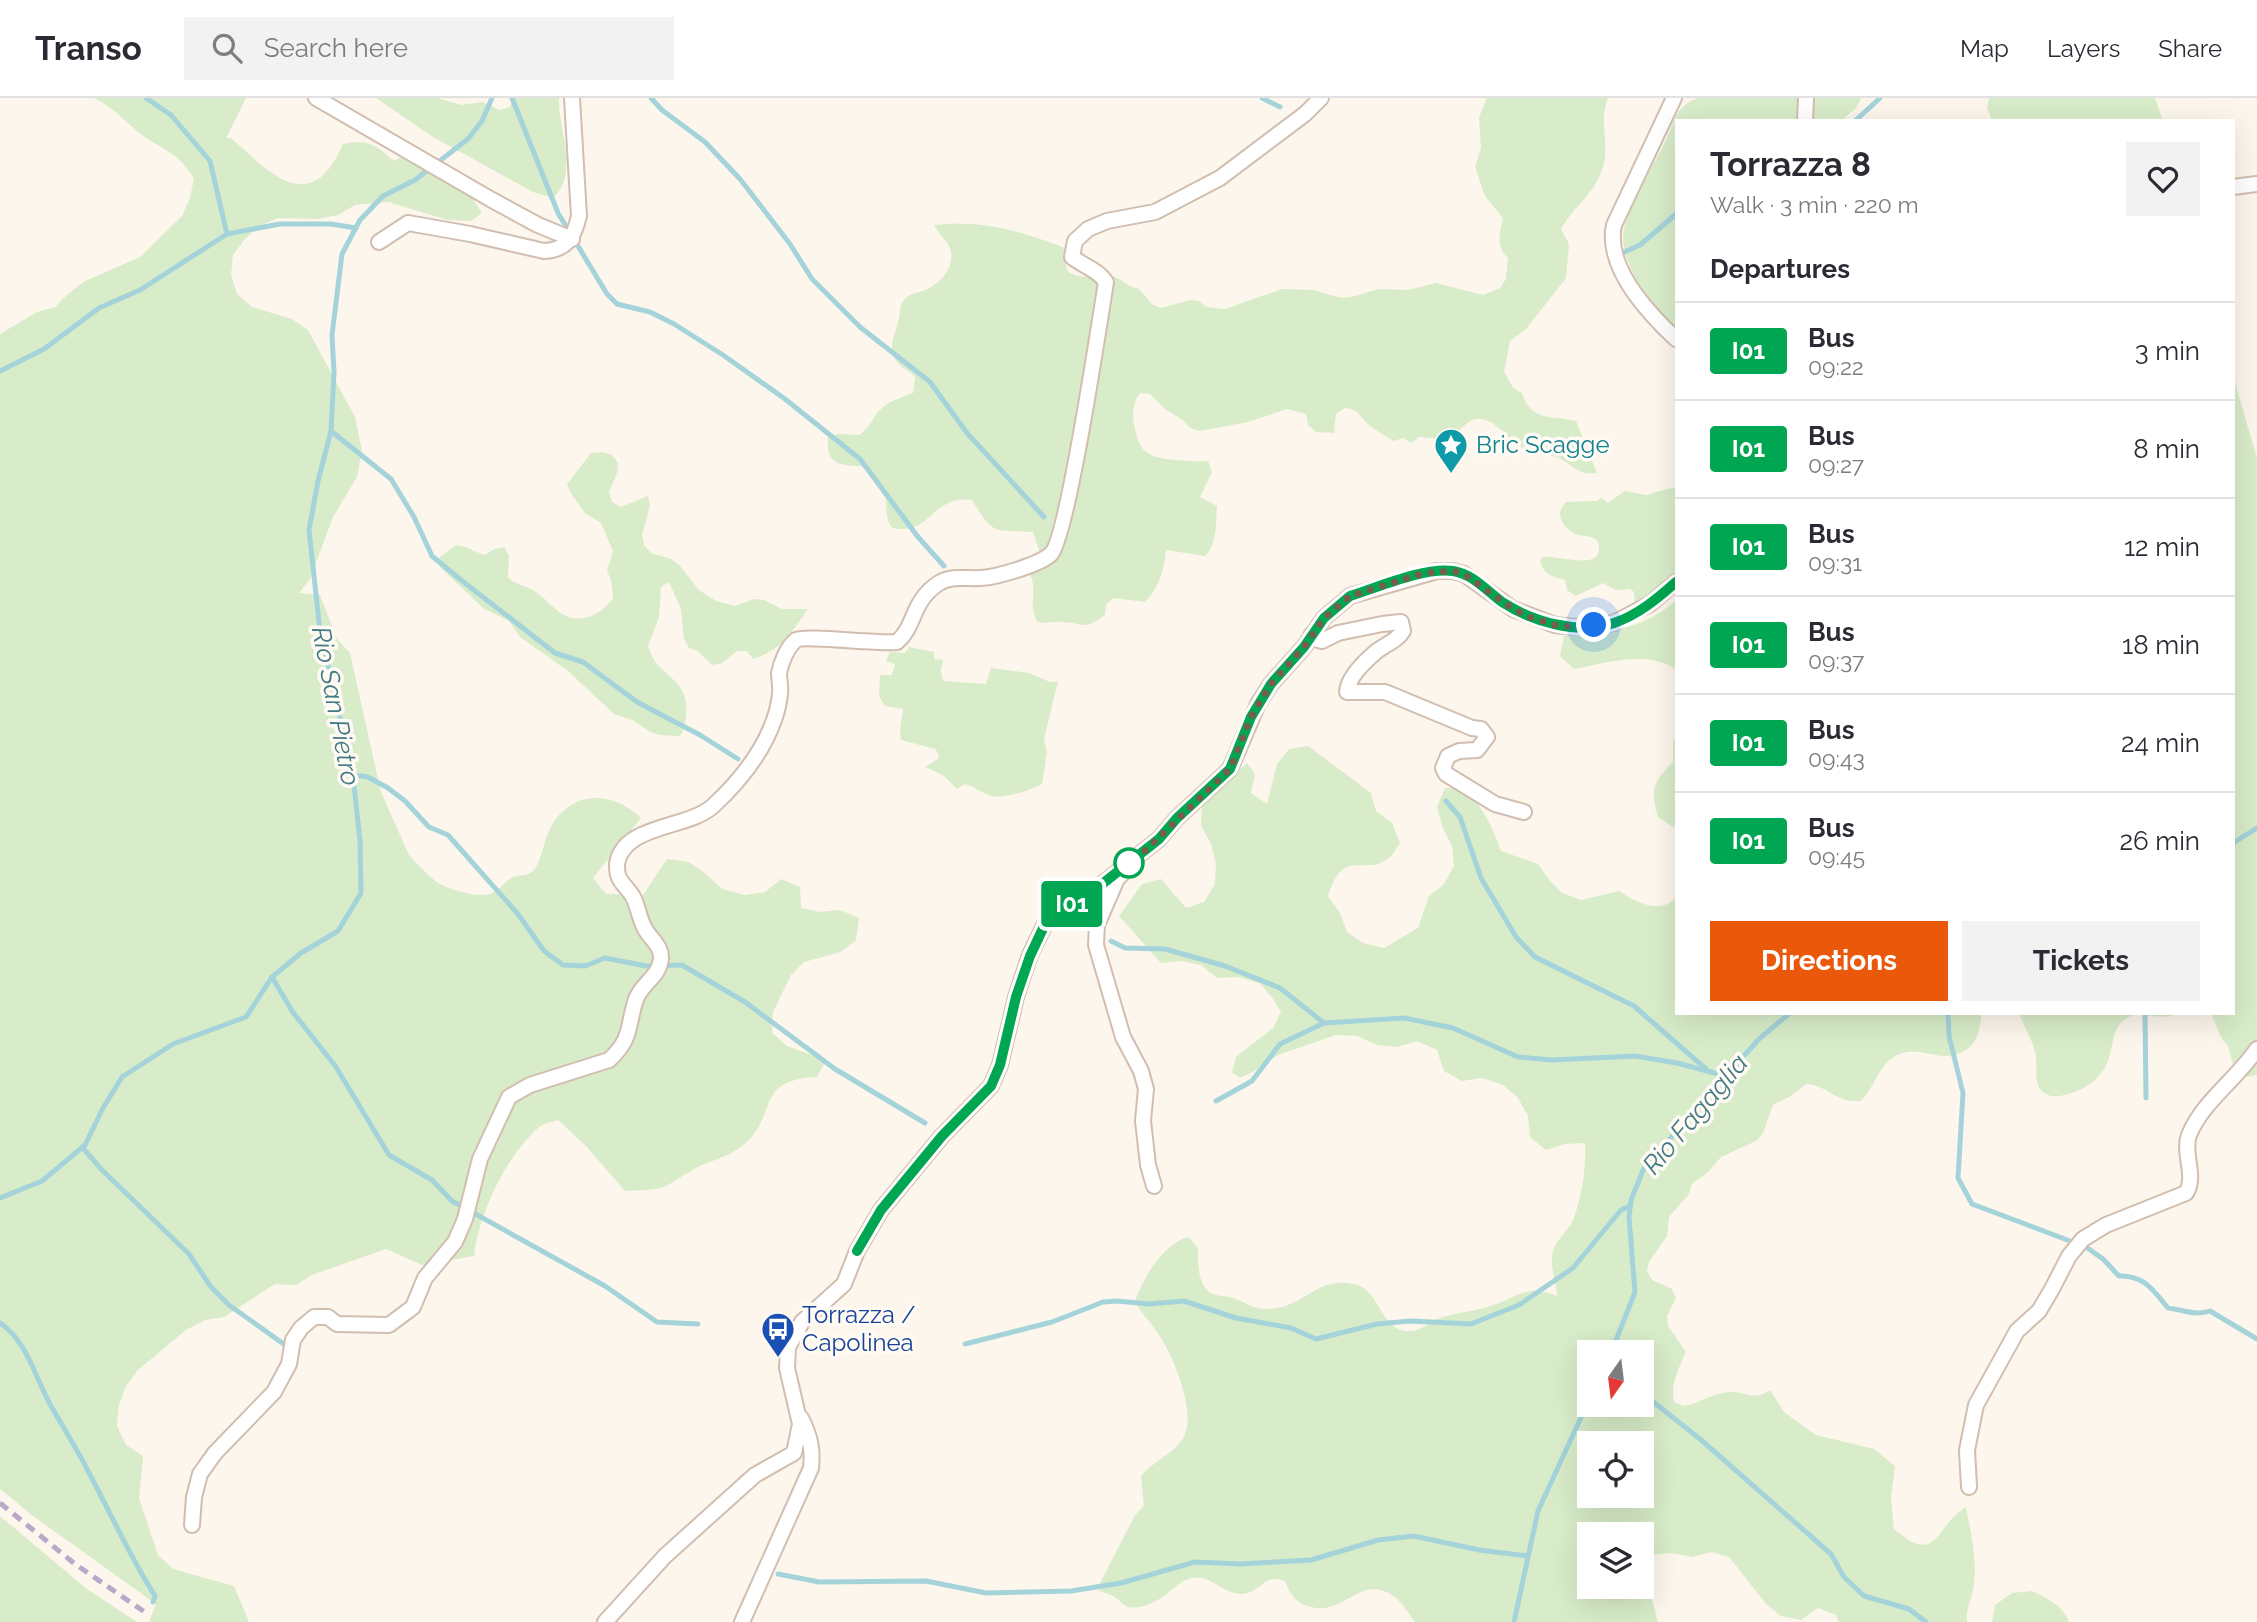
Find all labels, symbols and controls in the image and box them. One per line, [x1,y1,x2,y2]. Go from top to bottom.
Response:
search box [184,17,674,80]
text: Transo [35,29,142,68]
icon: search [208,29,246,67]
text: Search here [264,33,408,63]
text: Map [1960,34,2009,63]
text: Layers [2047,34,2120,63]
text: Share [2158,34,2222,63]
button: heart [2126,142,2200,216]
text: Torrazza 8 [1710,145,1871,184]
text: Walk · 3 min · 220 m [1710,191,1919,218]
text: Departures [1710,254,1850,284]
text: Bus [1808,323,1855,353]
text: I01 [1732,336,1765,365]
text: 3 min [2135,336,2200,366]
text: 09:22 [1808,353,1864,380]
text: Bus [1808,421,1855,451]
place icon: Bric Scagge [1432,426,1470,475]
place label: Bric Scagge [1476,430,1610,459]
text: I01 [1732,434,1765,463]
text: 8 min [2133,434,2200,464]
text: 09:27 [1808,451,1864,478]
text: Bus [1808,519,1855,549]
text: I01 [1732,532,1765,561]
text: 12 min [2124,532,2200,562]
text: 09:31 [1808,549,1862,576]
your location [1576,607,1611,642]
text: Bus [1808,617,1855,647]
water label: Rio San Pietro [306,624,366,788]
text: I01 [1732,630,1765,659]
text: 18 min [2122,630,2200,660]
text: 09:37 [1808,647,1864,674]
text: Bus [1808,715,1855,745]
text: I01 [1732,728,1765,757]
text: 24 min [2121,728,2200,758]
text: 09:43 [1808,745,1865,772]
text: Bus [1808,813,1855,843]
text: I01 [1732,826,1765,855]
text: 26 min [2119,826,2200,856]
text: 09:45 [1808,843,1865,870]
unlabelled marker [1114,848,1144,878]
line badge: I01 [1032,881,1112,927]
text: I01 [1055,889,1089,918]
button: Directions [1710,921,1948,1001]
button: Tickets [1962,921,2200,1001]
water label: Rio Fagaglia [1636,1048,1754,1180]
place label: Torrazza / Capolinea [802,1300,915,1357]
bus stop icon: Torrazza / Capolinea [759,1310,797,1359]
north arrow [1577,1340,1654,1418]
map controls [1577,1340,1654,1599]
button: locate [1577,1431,1654,1508]
button: layers [1577,1522,1654,1599]

